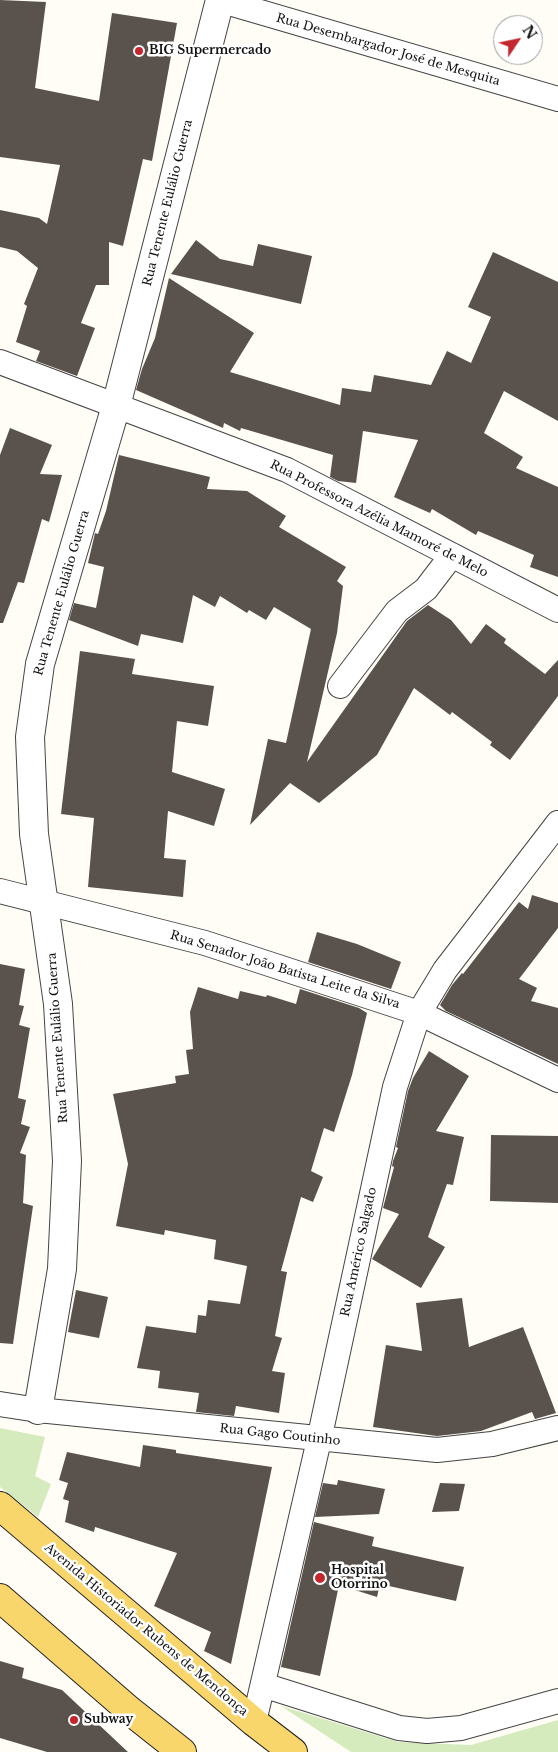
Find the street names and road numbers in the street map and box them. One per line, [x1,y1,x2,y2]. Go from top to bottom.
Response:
street label: Rua Desembargador José de Mesquita [274,11,502,89]
street label: Rua Tenente Eulálio Guerra [140,118,196,288]
street label: Rua Professora Azélia Mamoré de Melo [268,458,490,580]
street label: Rua Tenente Eulálio Guerra [31,509,93,677]
street label: Rua Senador João Batista Leite da Silva [169,928,401,1012]
street label: Rua Tenente Eulálio Guerra [45,952,71,1124]
street label: Rua Américo Salgado [338,1186,380,1318]
street label: Rua Gago Coutinho [219,1421,341,1449]
street label: Avenida Historiador Rubens de Mendonça [42,1541,250,1719]

